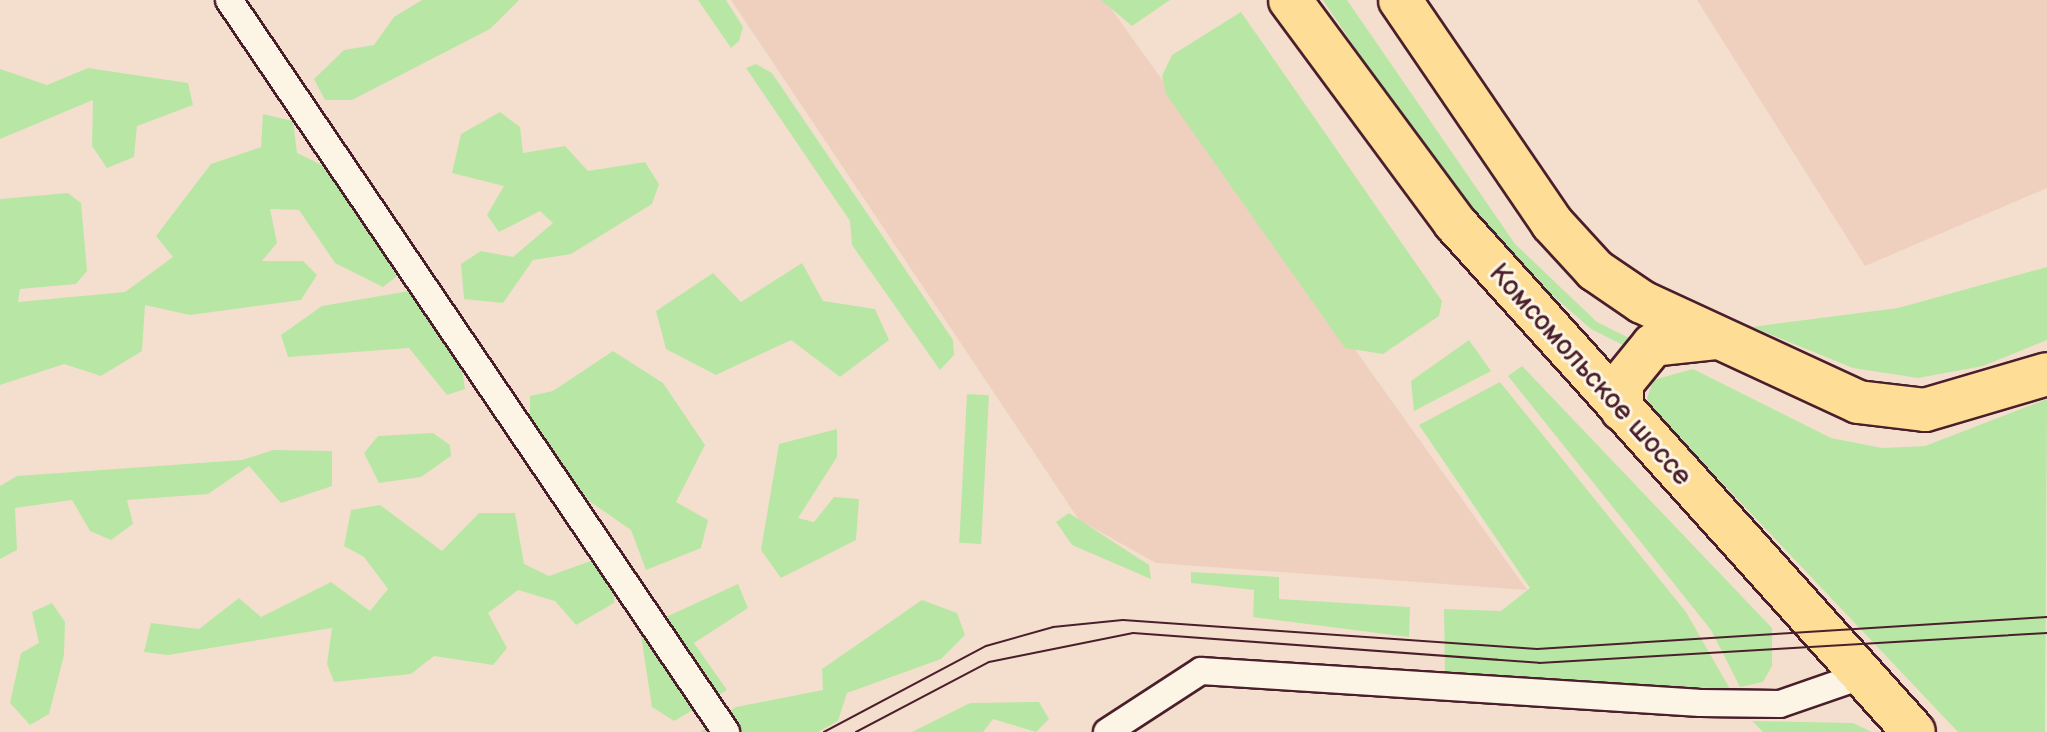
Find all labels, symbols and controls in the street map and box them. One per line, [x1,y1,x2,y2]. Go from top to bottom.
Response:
street label: Комсомольское шоссе [1481,257,1699,493]

